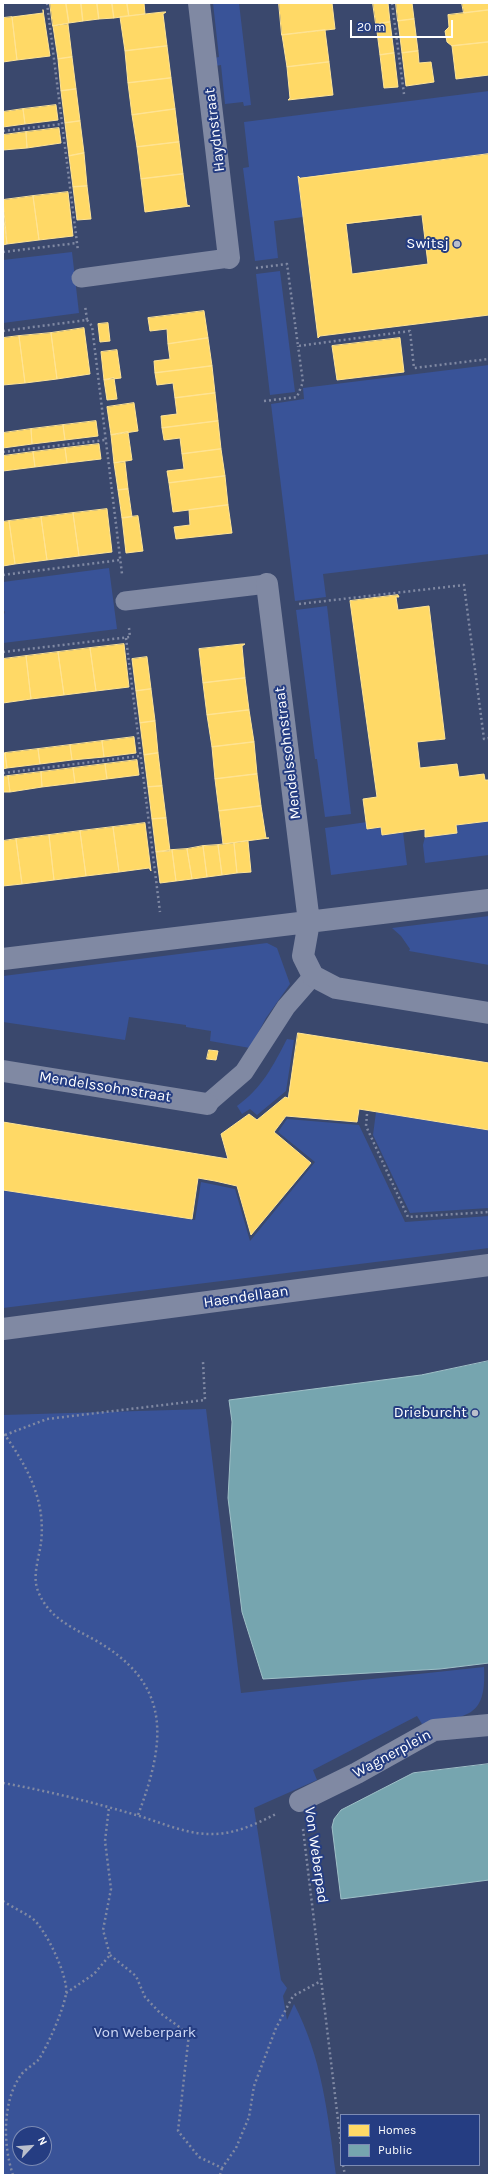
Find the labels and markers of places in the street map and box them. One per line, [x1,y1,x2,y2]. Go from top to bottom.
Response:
place label: Switsj [406,235,449,253]
marker: Switsj [452,239,462,249]
place label: Drieburcht [394,1404,467,1422]
marker: Drieburcht [470,1408,480,1418]

